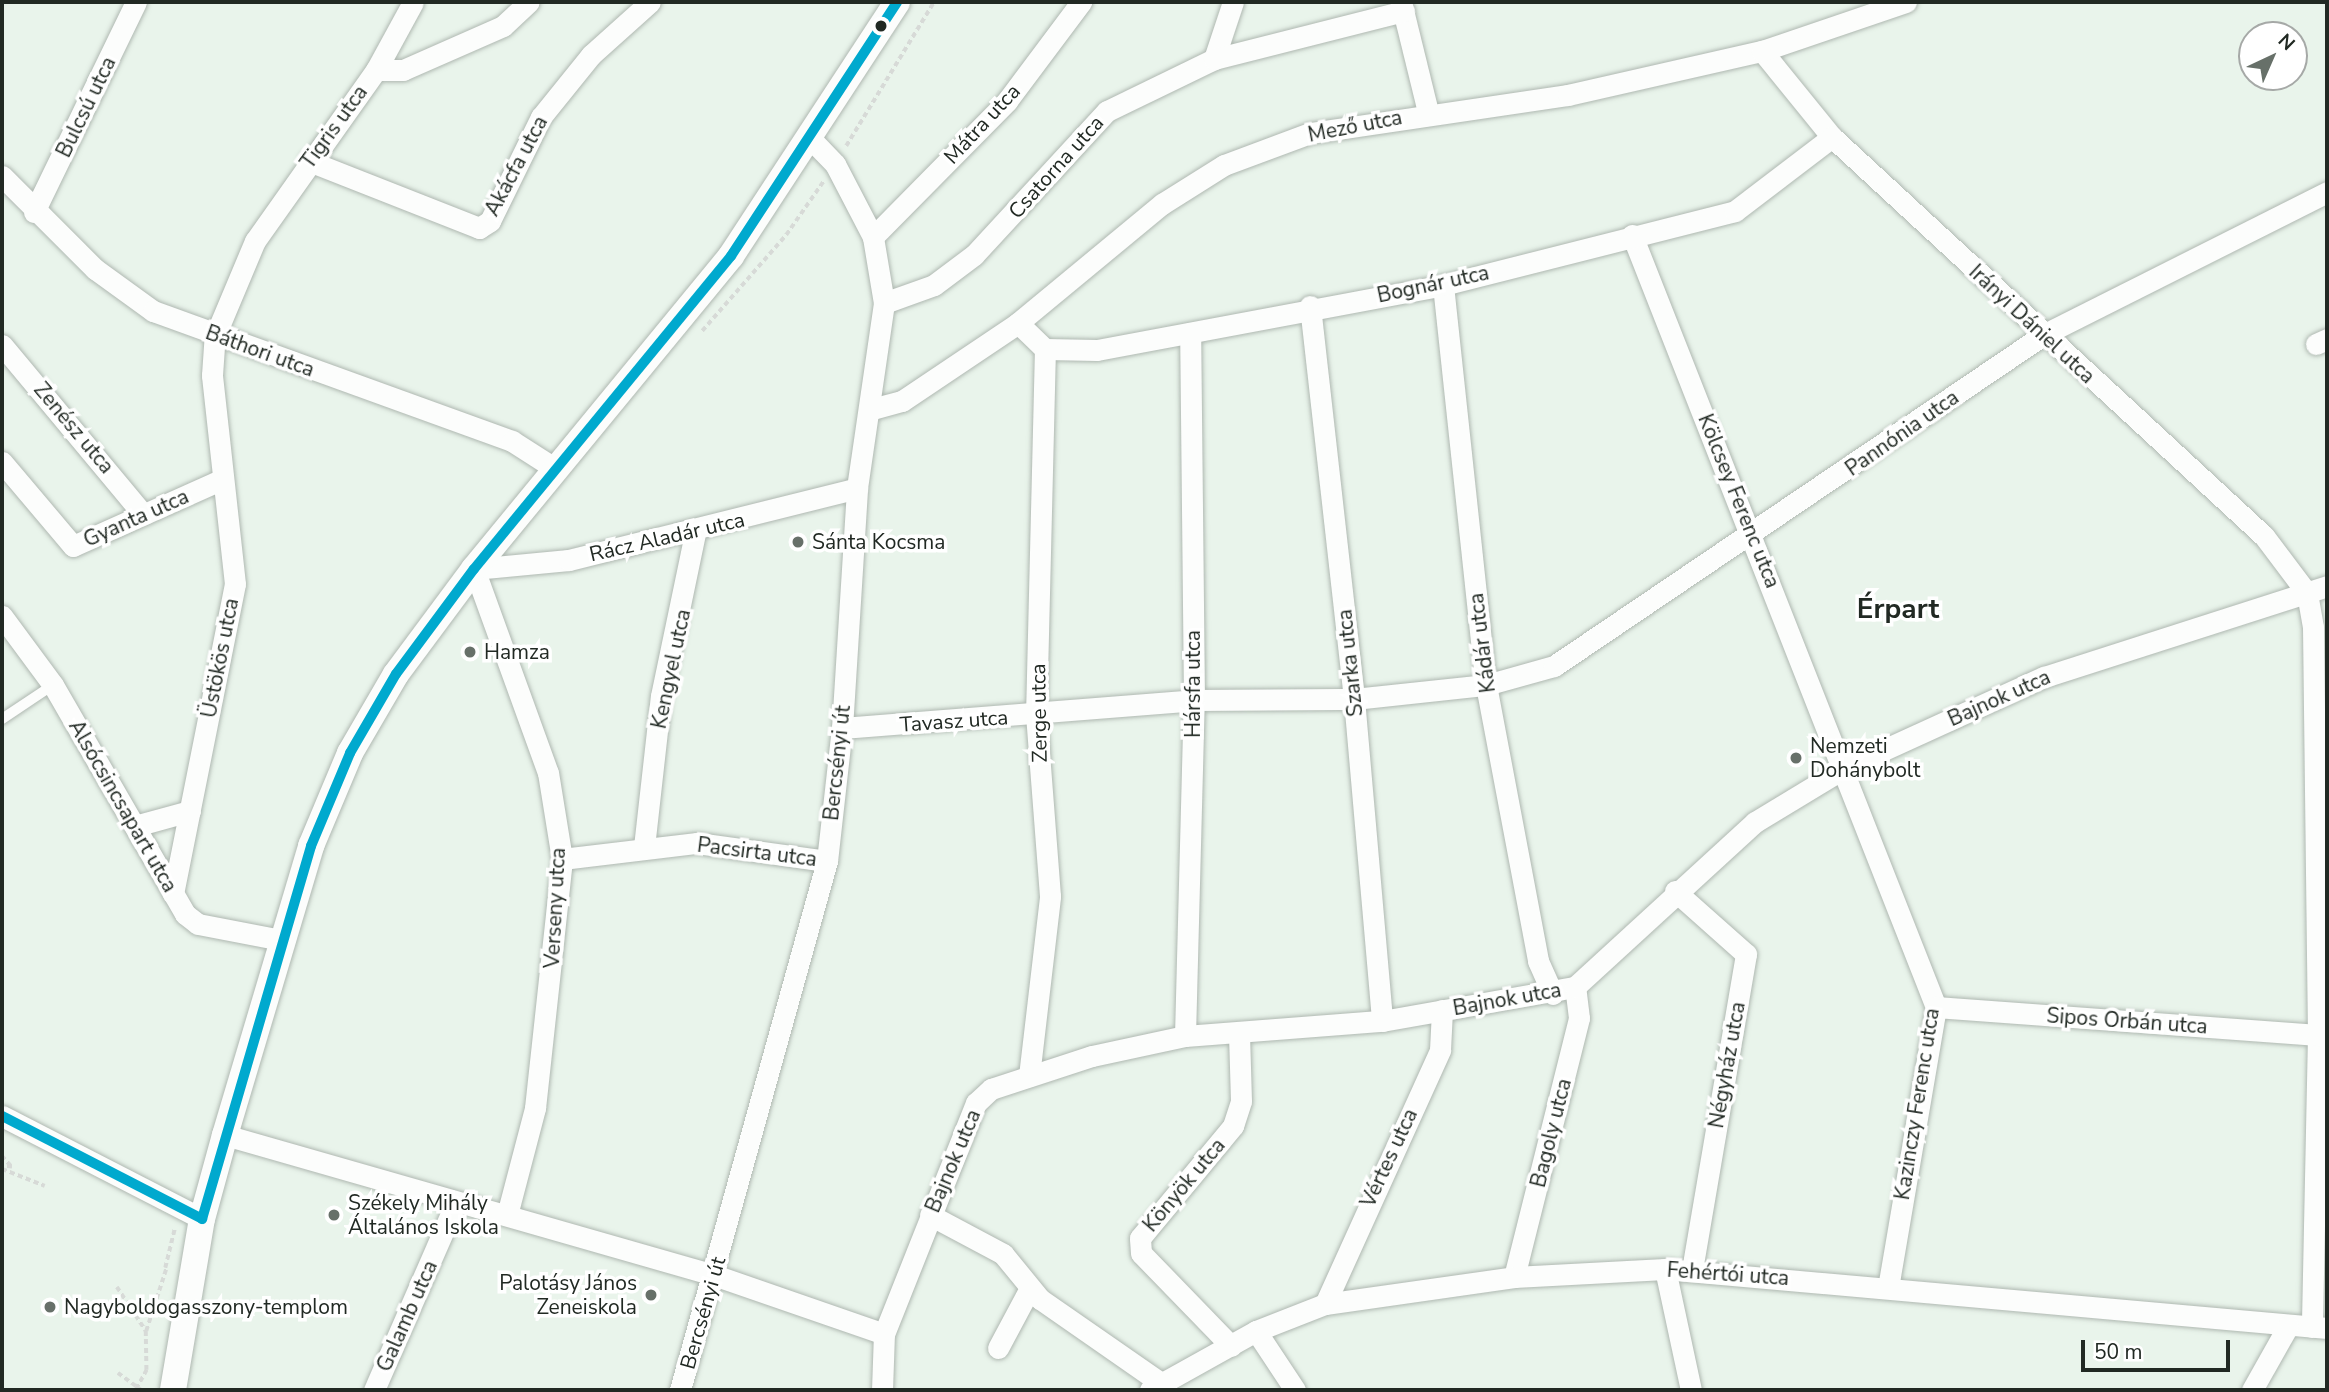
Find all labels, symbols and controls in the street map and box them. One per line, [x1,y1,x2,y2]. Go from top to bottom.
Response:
unlabelled marker [874,19,888,33]
north arrow [2238,21,2308,91]
text: N [2272,28,2300,57]
street label: Bulcsú utca [51,53,121,161]
street label: Mátra utca [939,79,1025,169]
street label: Tigris utca [295,80,373,174]
street label: Mező utca [1306,105,1404,147]
street label: Csatorna utca [1003,110,1109,224]
street label: Akácfa utca [479,112,553,220]
street label: Irányi Dániel utca [1964,259,2100,389]
street label: Bognár utca [1375,260,1491,308]
street label: Báthori utca [202,320,318,382]
street label: Zenész utca [29,377,119,479]
street label: Pannónia utca [1840,385,1964,481]
street label: Kölcsey Ferenc utca [1693,410,1785,592]
street label: Gyanta utca [79,484,193,552]
street label: Rácz Aladár utca [587,507,747,567]
place label: Sánta Kocsma [812,529,945,555]
marker: Sánta Kocsma [790,534,806,550]
street label: Kádár utca [1463,592,1501,694]
district label: Érpart [1857,592,1939,626]
street label: Üstökös utca [196,596,244,720]
street label: Kengyel utca [646,607,696,731]
street label: Szarka utca [1332,608,1368,718]
street label: Hársfa utca [1180,630,1206,738]
place label: Hamza [484,639,550,665]
marker: Hamza [462,644,478,660]
street label: Zerge utca [1026,663,1052,763]
street label: Bajnok utca [1944,664,2054,732]
street label: Bercsényi út [818,704,856,822]
street label: Tavasz utca [899,705,1009,737]
street label: Alsócsincsapart utca [63,715,183,897]
place label: Nemzeti Dohánybolt [1810,733,1920,783]
marker: Nemzeti Dohánybolt [1788,750,1804,766]
street label: Pacsirta utca [696,832,818,872]
street label: Verseny utca [539,847,571,969]
street label: Bajnok utca [1451,977,1563,1021]
street label: Négyház utca [1703,1000,1751,1130]
street label: Sipos Orbán utca [2046,1003,2208,1039]
street label: Kazinczy Ferenc utca [1889,1006,1945,1202]
street label: Bagoly utca [1525,1076,1577,1190]
street label: Vértes utca [1355,1105,1423,1211]
street label: Bajnok utca [920,1106,986,1216]
street label: Könyök utca [1138,1133,1230,1237]
place label: Székely Mihály Általános Iskola [348,1190,499,1240]
marker: Székely Mihály Általános Iskola [326,1207,342,1223]
street label: Bercsényi út [675,1254,731,1372]
street label: Galamb utca [371,1256,443,1376]
street label: Fehértói utca [1666,1257,1790,1291]
place label: Palotásy János Zeneiskola [499,1270,637,1320]
marker: Palotásy János Zeneiskola [643,1287,659,1303]
place label: Nagyboldogasszony-templom [64,1294,348,1320]
marker: Nagyboldogasszony-templom [42,1299,58,1315]
scale bar [2084,1326,2233,1370]
text: 50 m [2094,1338,2143,1366]

